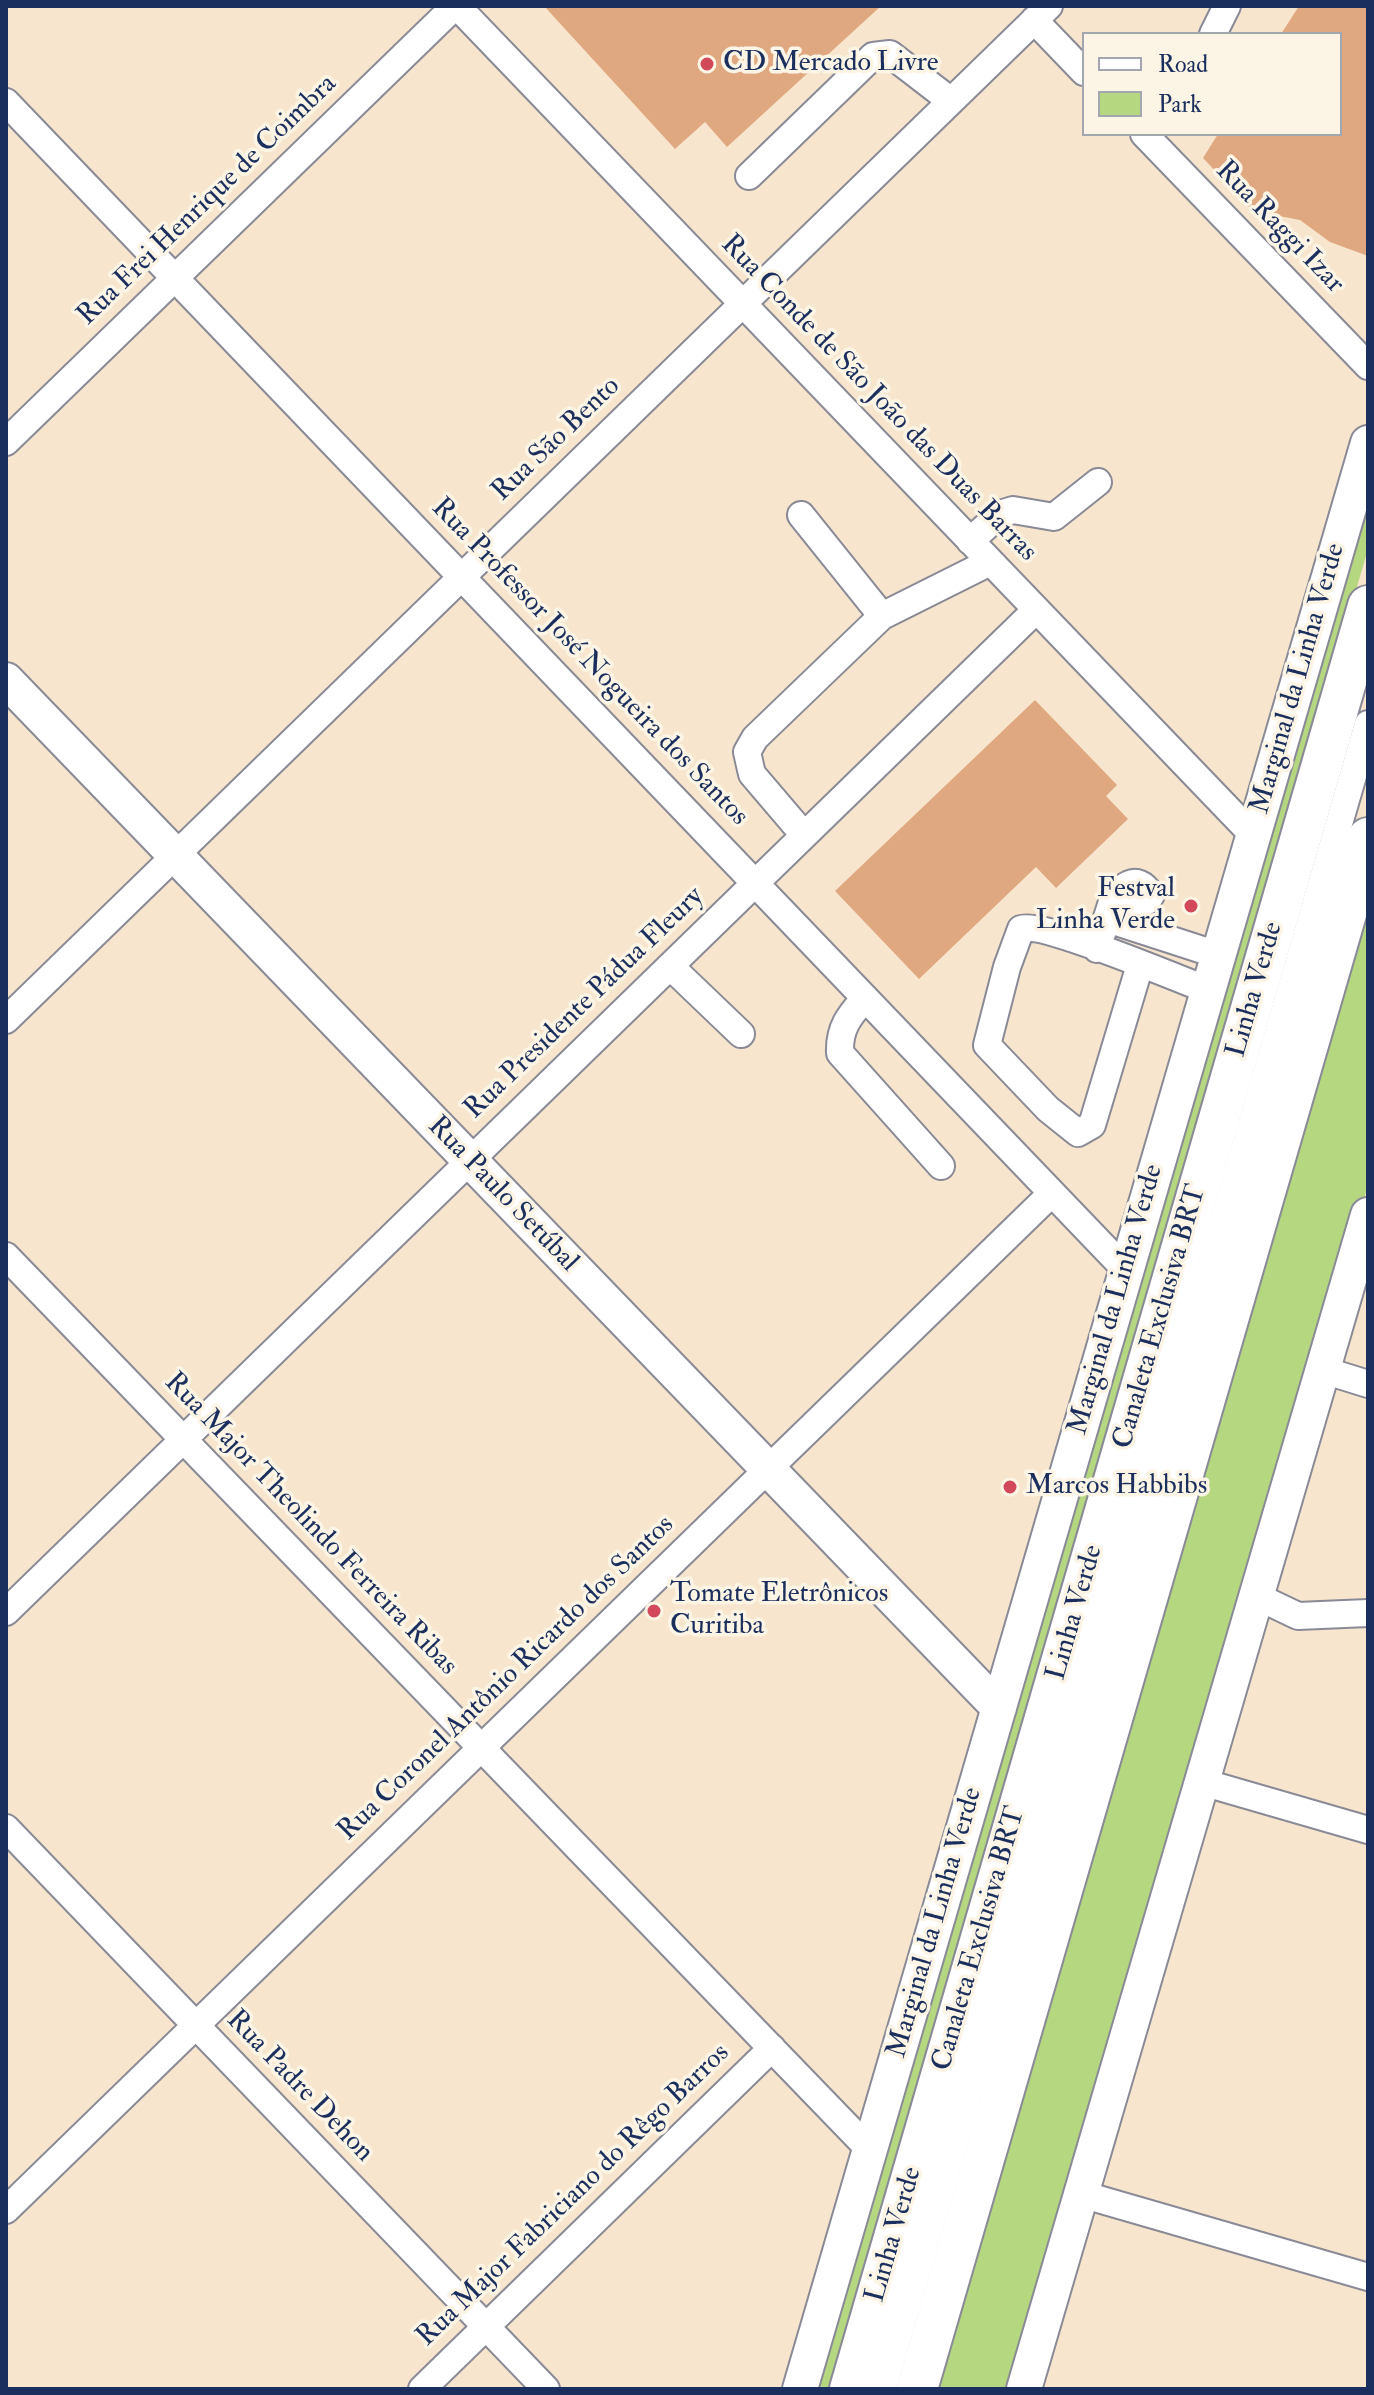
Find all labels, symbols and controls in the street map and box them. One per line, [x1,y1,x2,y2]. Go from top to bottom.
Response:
legend [1082,32,1342,136]
place label: CD Mercado Livre [723,47,939,81]
text: Road [1158,49,1208,80]
marker: CD Mercado Livre [698,55,716,73]
street label: Rua Frei Henrique de Coimbra [72,68,344,334]
text: Park [1158,89,1202,120]
street label: Rua Raggi Izar [1208,155,1350,301]
street label: Rua Conde de São João das Duas Barras [713,229,1043,569]
street label: Rua São Bento [486,371,628,509]
street label: Rua Professor José Nogueira dos Santos [423,492,755,834]
street label: Marginal da Linha Verde [1244,540,1354,818]
place label: Festval Linha Verde [1036,873,1175,939]
street label: Rua Presidente Pádua Fleury [458,881,712,1127]
marker: Festval Linha Verde [1182,897,1200,915]
street label: Linha Verde [1221,918,1291,1062]
street label: Rua Paulo Setúbal [419,1110,585,1280]
street label: Marginal da Linha Verde [1062,1161,1172,1439]
street label: Canaleta Exclusiva BRT [1107,1181,1215,1453]
street label: Rua Major Theolindo Ferreira Ribas [156,1367,464,1683]
place label: Marcos Habbibs [1026,1470,1207,1504]
marker: Marcos Habbibs [1001,1478,1019,1496]
street label: Rua Coronel Antônio Ricardo dos Santos [332,1509,682,1849]
street label: Linha Verde [1041,1541,1111,1685]
place label: Tomate Eletrônicos Curitiba [670,1578,888,1644]
marker: Tomate Eletrônicos Curitiba [645,1602,663,1620]
street label: Marginal da Linha Verde [881,1784,991,2062]
street label: Canaleta Exclusiva BRT [926,1803,1034,2075]
street label: Rua Padre Dehon [218,2004,380,2170]
street label: Rua Major Fabriciano do Rêgo Barros [411,2037,737,2355]
street label: Linha Verde [860,2163,930,2307]

